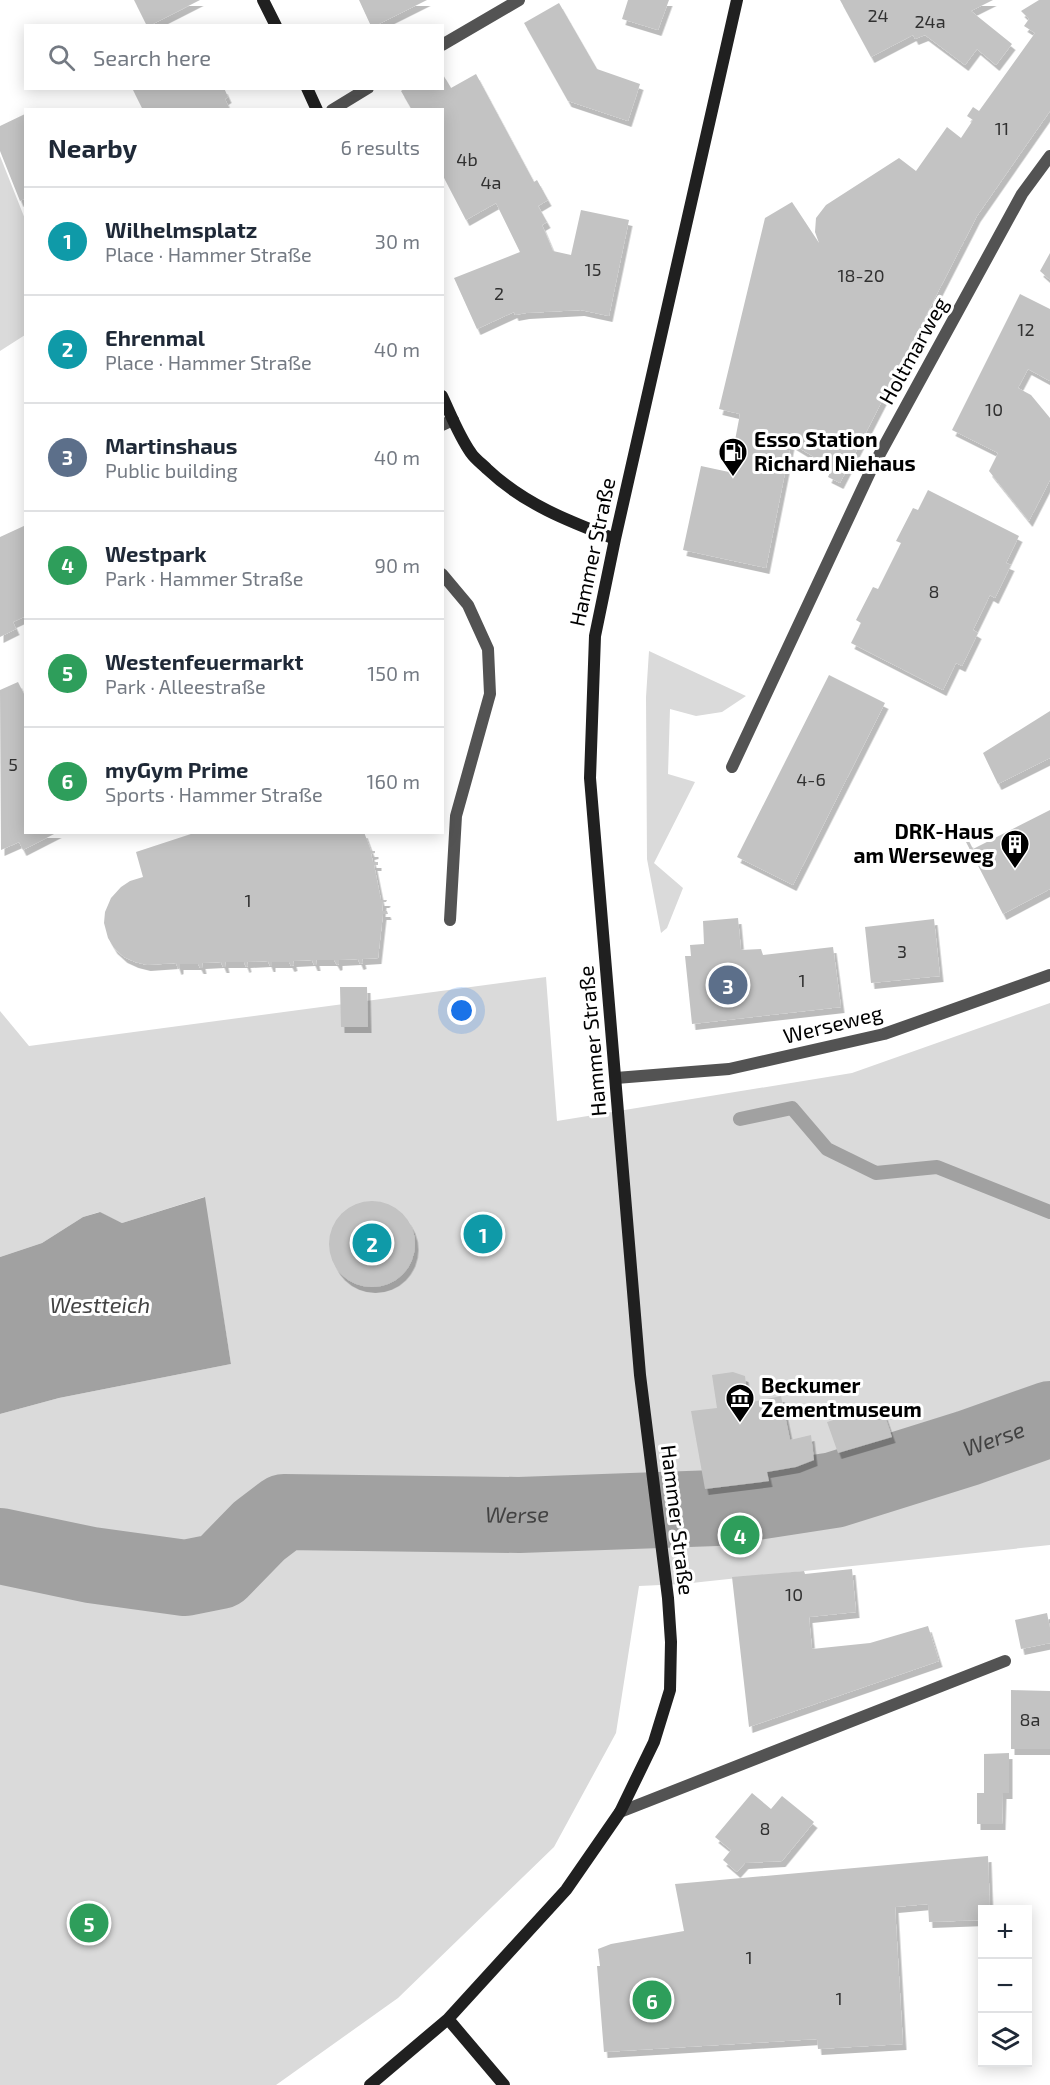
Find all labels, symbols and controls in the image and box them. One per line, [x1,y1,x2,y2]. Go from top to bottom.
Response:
house number: 24 [867,4,889,26]
house number: 24a [914,10,946,32]
search box [24,24,444,90]
icon: search [45,41,78,74]
text: Search here [93,44,211,70]
house number: 11 [995,117,1009,139]
text: Nearby [48,132,137,163]
text: 6 results [340,135,420,159]
house number: 4b [456,148,478,170]
house number: 4a [481,171,501,193]
text: Wilhelmsplatz [105,216,257,242]
text: 1 [63,229,72,253]
text: 30 m [375,229,420,253]
text: Place · Hammer Straße [105,242,312,266]
house number: 15 [585,258,601,280]
house number: 18-20 [837,264,885,286]
house number: 2 [494,282,504,304]
street label: Holtmarweg [873,292,953,408]
house number: 12 [1017,318,1035,340]
text: Ehrenmal [105,324,205,350]
text: 2 [62,337,73,361]
text: 40 m [374,337,420,361]
text: Place · Hammer Straße [105,350,312,374]
house number: 10 [985,398,1003,420]
place label: Esso Station Richard Niehaus [754,426,916,475]
text: Martinshaus [105,432,238,458]
fuel station icon: Esso Station Richard Niehaus [717,436,749,478]
text: 3 [62,445,73,469]
text: 40 m [374,445,420,469]
text: Public building [105,458,238,482]
street label: Hammer Straße [564,475,619,628]
text: Westpark [105,540,207,566]
text: 4 [61,553,74,577]
text: 90 m [375,553,420,577]
text: Park · Hammer Straße [105,566,303,590]
house number: 8 [929,580,939,602]
text: Westenfeuermarkt [105,648,304,674]
text: 5 [62,661,73,685]
text: 150 m [367,661,420,685]
text: Park · Alleestraße [105,674,266,698]
house number: 5 [8,753,18,775]
text: myGym Prime [105,756,249,782]
house number: 4-6 [796,768,826,790]
text: 6 [62,769,73,793]
text: 160 m [367,769,420,793]
text: Sports · Hammer Straße [105,782,323,806]
place label: DRK-Haus am Werseweg [853,818,994,867]
building icon: DRK-Haus am Werseweg [999,828,1031,870]
house number: 1 [244,889,252,911]
house number: 3 [897,940,907,962]
pin: 3 [708,962,748,1008]
street label: Hammer Straße [572,965,611,1118]
house number: 1 [798,969,806,991]
your location [447,996,476,1025]
street label: Werseweg [780,999,885,1048]
pin: 1 [464,1212,502,1256]
pin: 2 [352,1220,392,1266]
water label: Westteich [50,1291,150,1317]
place label: Beckumer Zementmuseum [761,1372,922,1421]
museum icon: Beckumer Zementmuseum [724,1382,756,1424]
water label: Werse [959,1415,1028,1461]
street label: Hammer Straße [657,1443,700,1596]
water label: Werse [485,1500,550,1527]
pin: 4 [720,1512,760,1558]
house number: 10 [785,1583,803,1605]
house number: 8a [1020,1708,1040,1730]
house number: 8 [760,1817,770,1839]
pin: 5 [70,1900,109,1946]
map controls [978,1905,1032,2067]
button: + [978,1905,1032,1959]
house number: 1 [745,1946,753,1968]
button: − [978,1959,1032,2013]
pin: 6 [632,1978,672,2022]
house number: 1 [835,1987,843,2009]
button: layers [978,2013,1032,2067]

